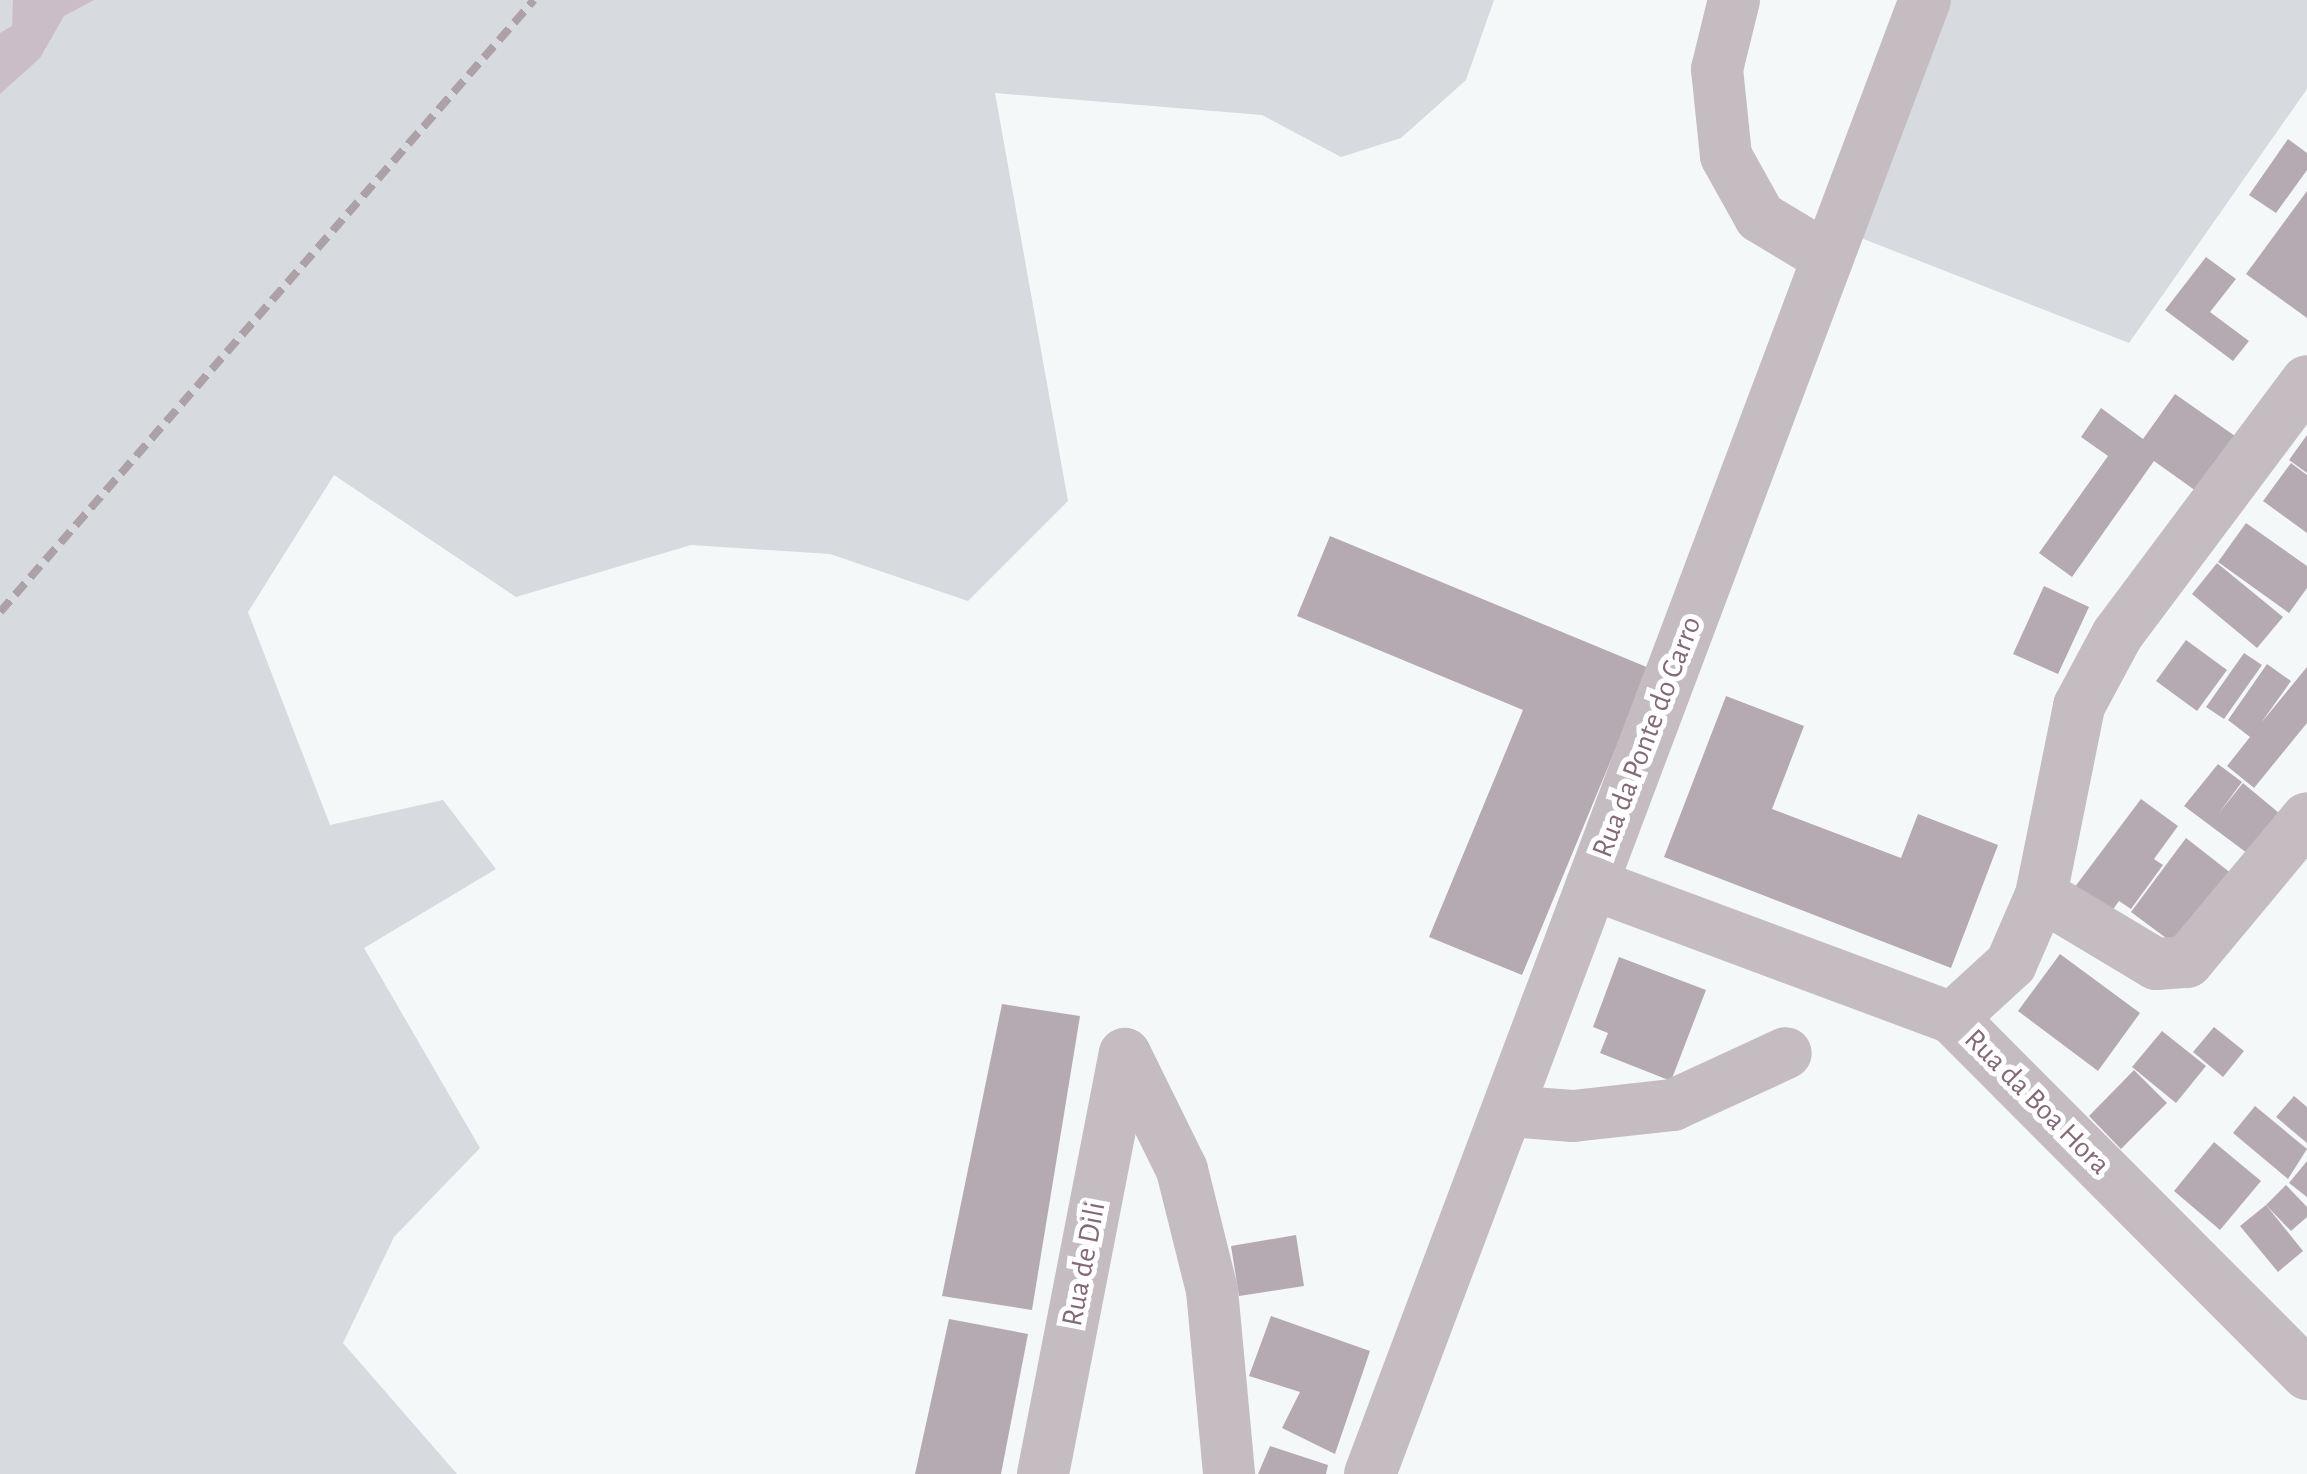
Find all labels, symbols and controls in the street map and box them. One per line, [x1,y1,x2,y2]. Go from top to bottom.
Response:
street label: Rua da Ponte do Carro [1584,611,1710,863]
street label: Rua da Boa Hora [1957,1022,2117,1182]
street label: Rua de Dili [1054,1199,1114,1329]

